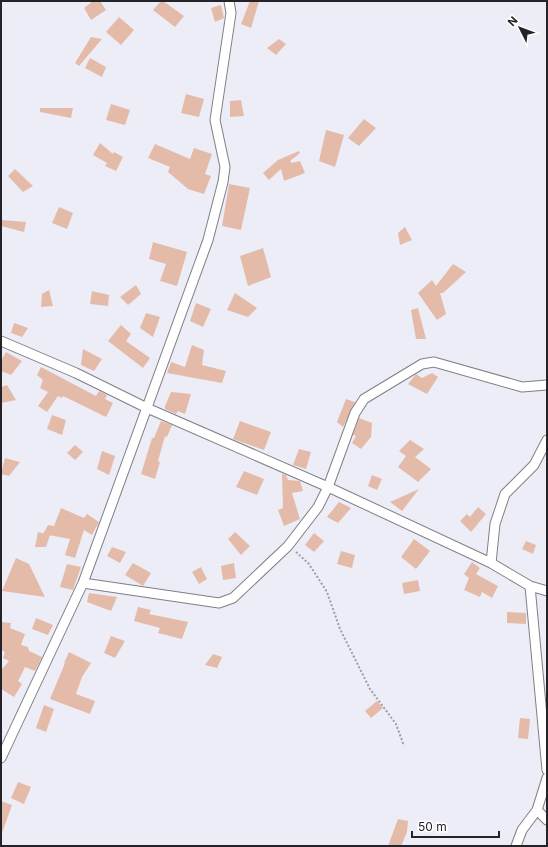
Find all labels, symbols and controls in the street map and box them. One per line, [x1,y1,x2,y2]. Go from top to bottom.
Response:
north arrow [500,8,540,48]
text: N [505,14,521,29]
scale bar [412,813,499,839]
text: 50 m [418,819,447,834]

